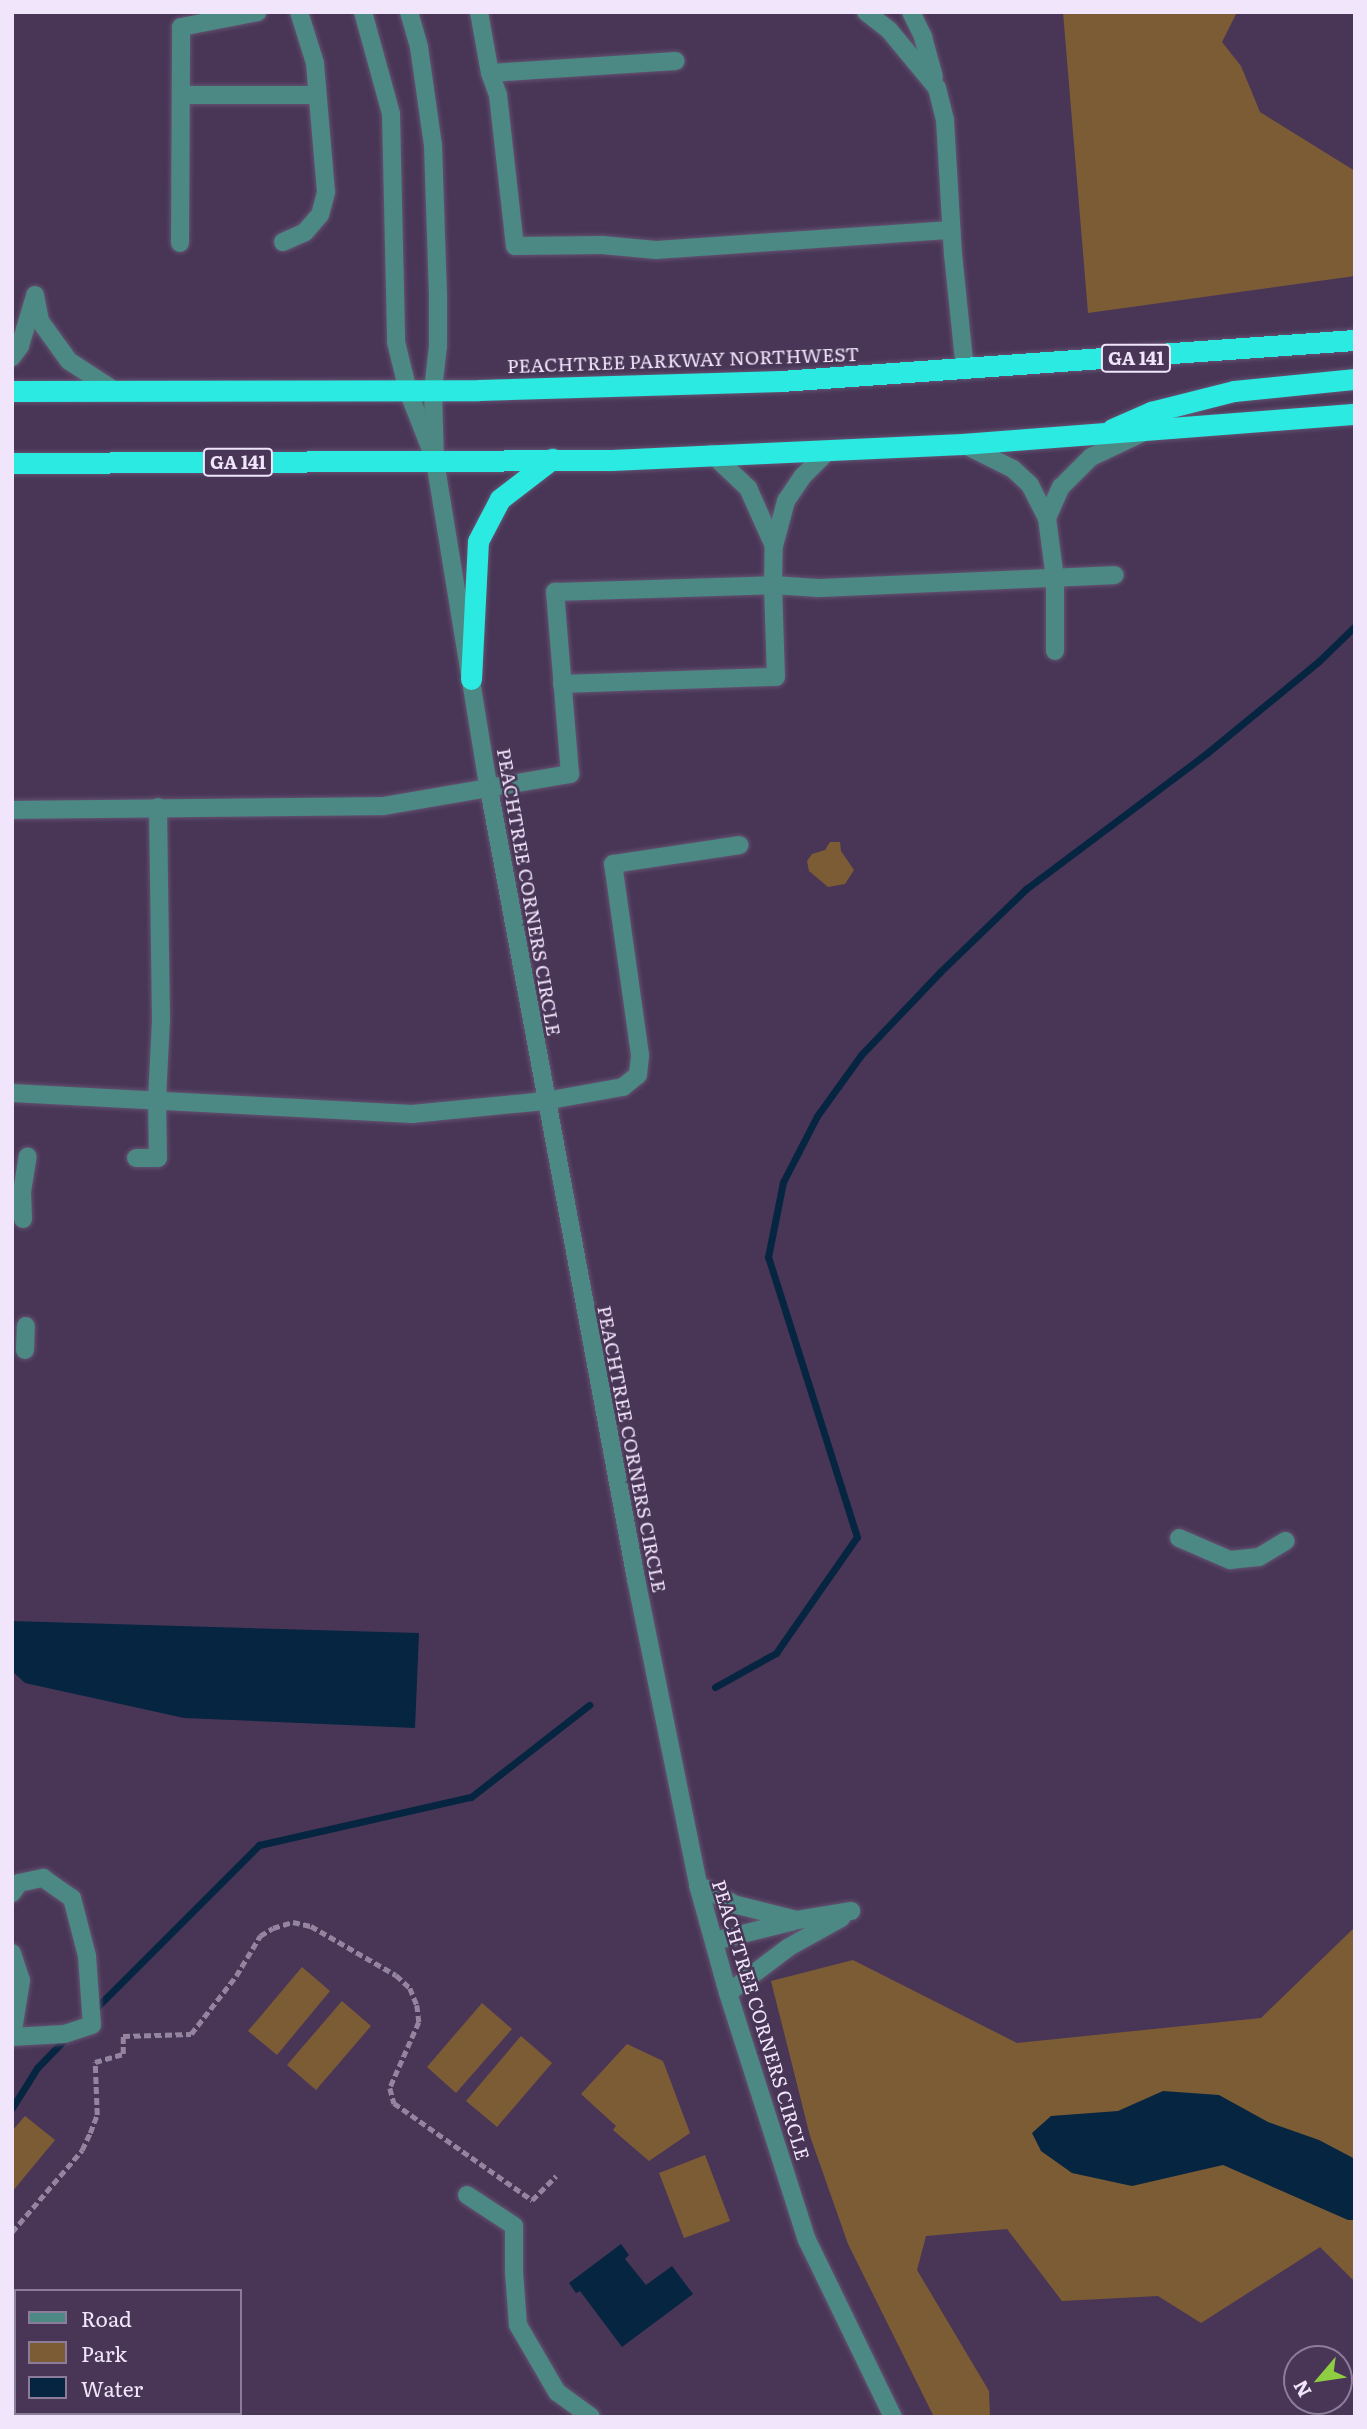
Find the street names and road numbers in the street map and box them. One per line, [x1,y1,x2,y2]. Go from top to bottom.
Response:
street label: PEACHTREE PARKWAY NORTHWEST [506,342,860,378]
road number: GA 141 [1099,344,1173,372]
road number: GA 141 [201,448,275,476]
street label: PEACHTREE CORNERS CIRCLE [492,746,566,1038]
street label: PEACHTREE CORNERS CIRCLE [593,1304,671,1594]
street label: PEACHTREE CORNERS CIRCLE [707,1877,815,2163]

